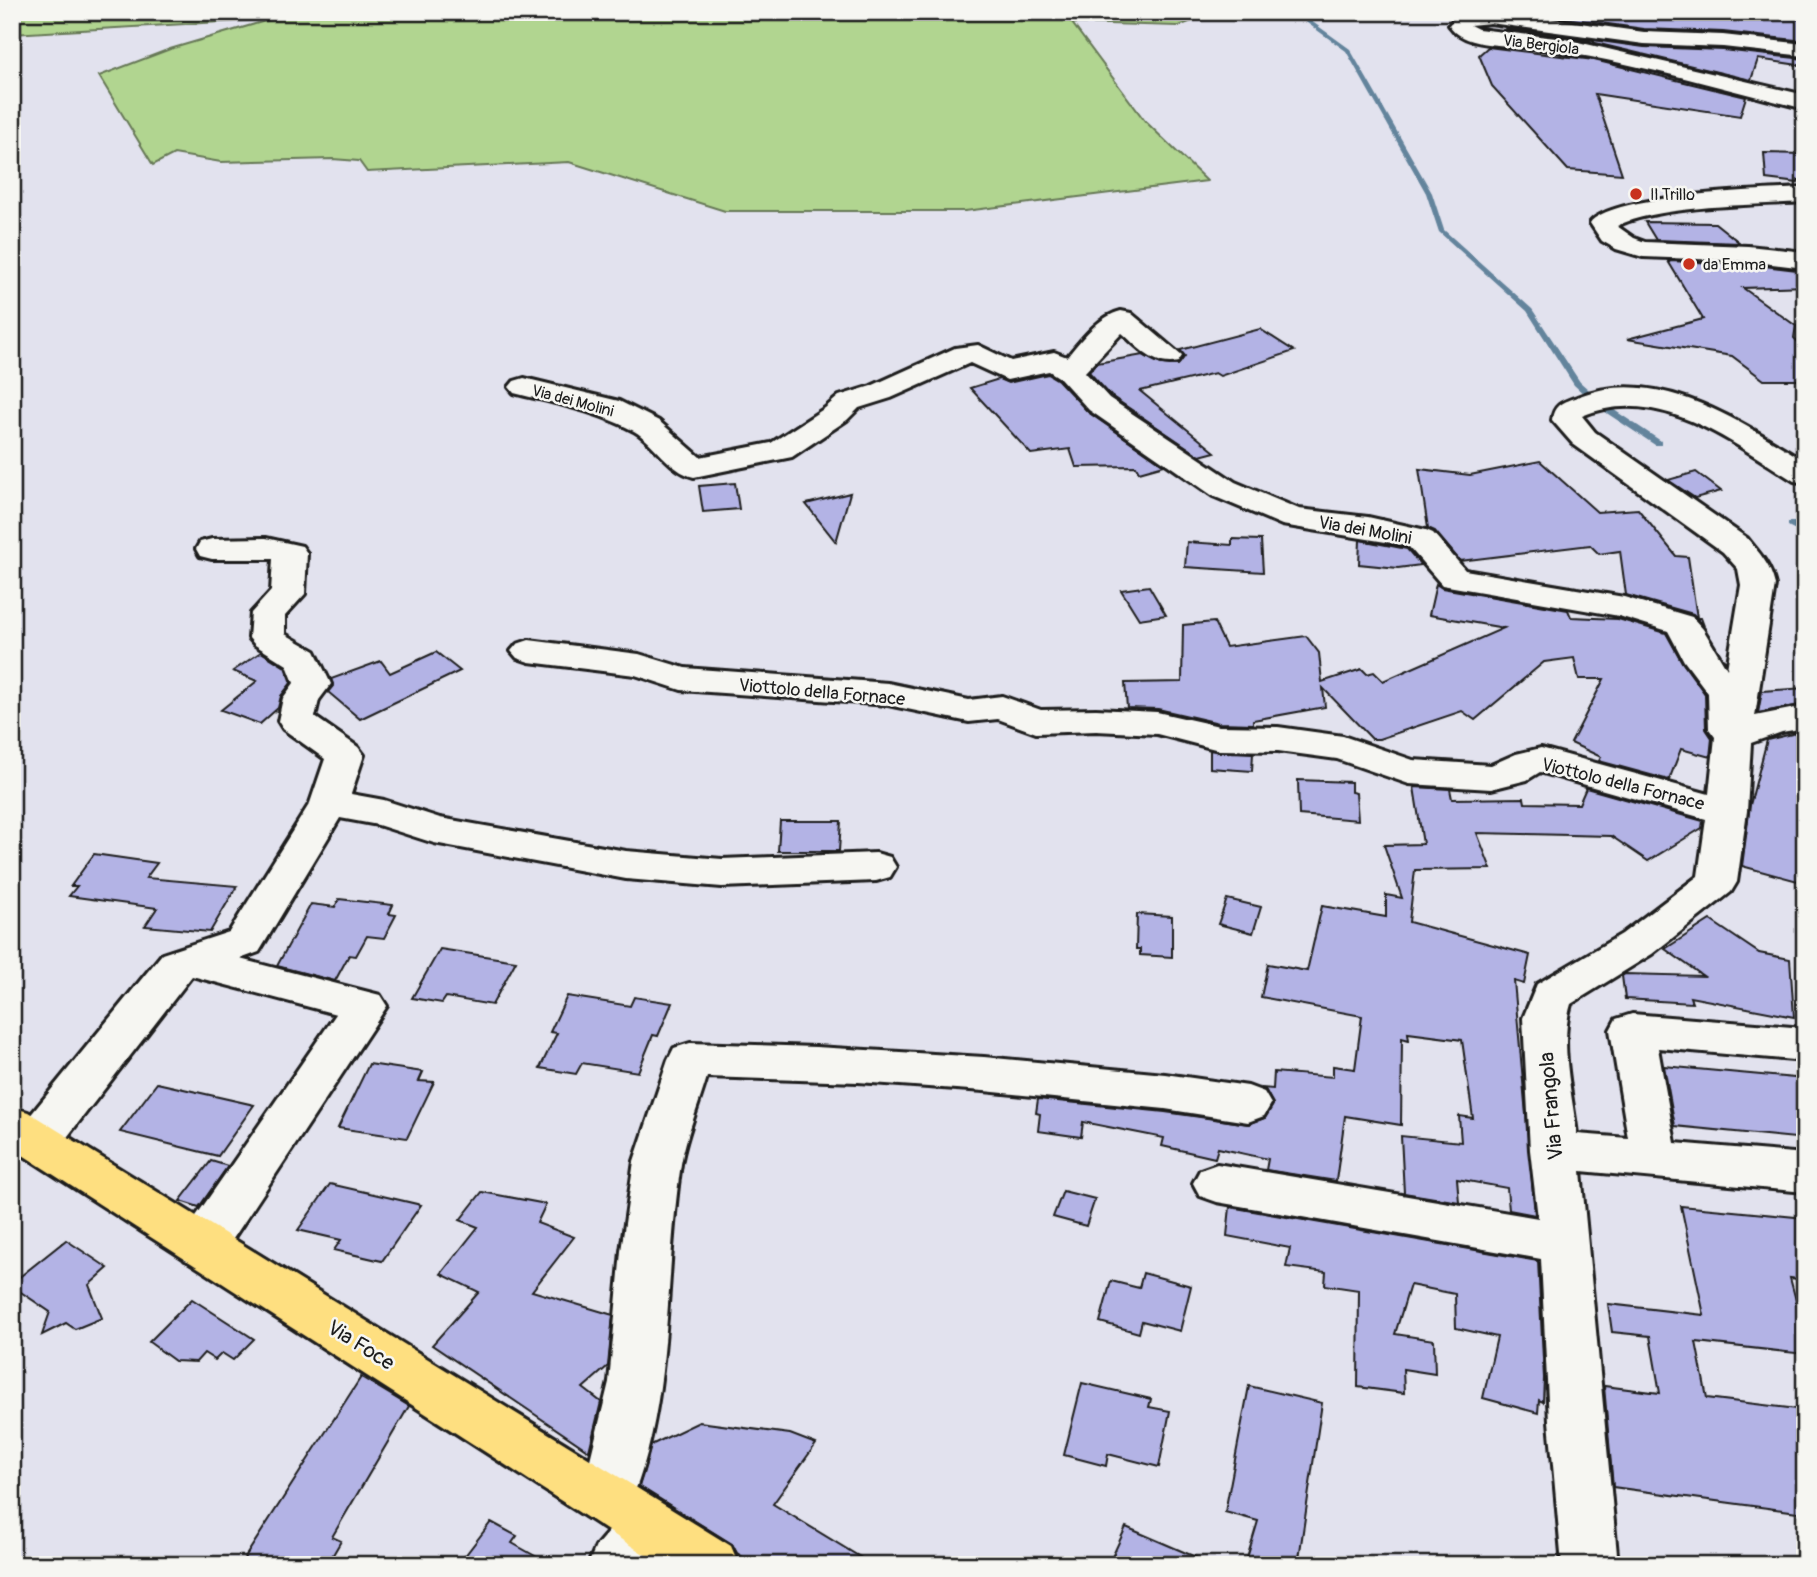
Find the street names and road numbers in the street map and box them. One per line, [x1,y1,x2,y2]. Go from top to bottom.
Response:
street label: Via Bergiola [1502,30,1580,60]
street label: Via dei Molini [530,380,616,422]
street label: Via dei Molini [1316,511,1413,550]
street label: Viottolo della Fornace [738,674,906,711]
street label: Viottolo della Fornace [1539,753,1707,816]
street label: Via Frangola [1533,1051,1570,1161]
street label: Via Foce [322,1314,400,1377]

